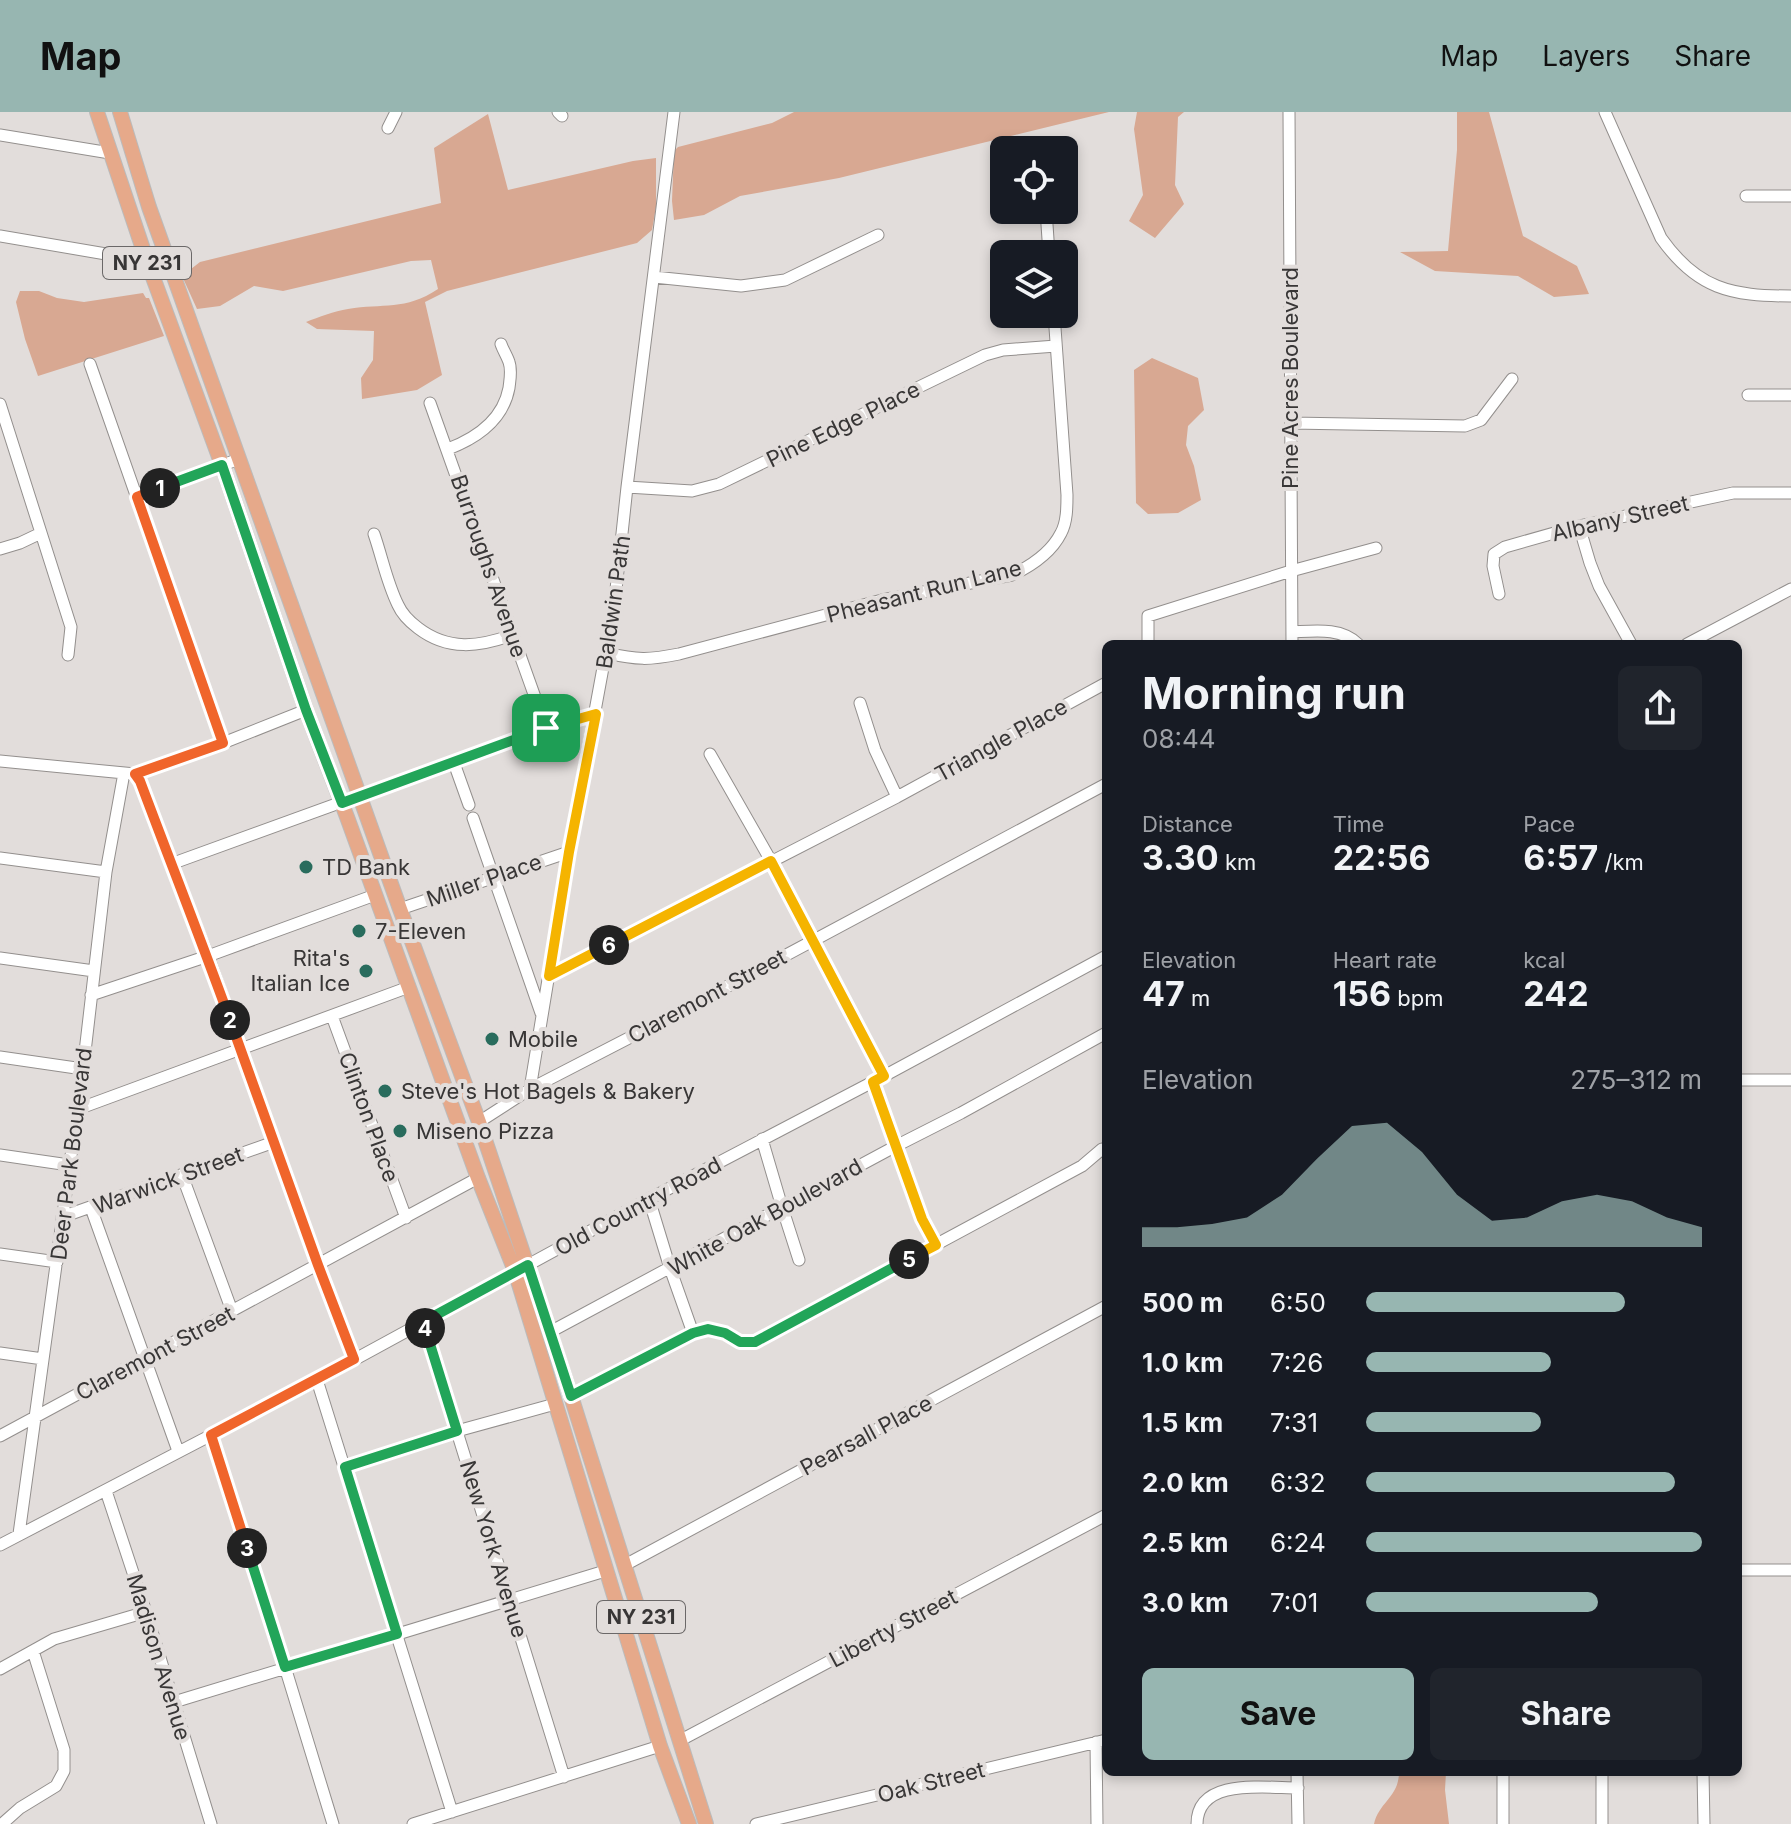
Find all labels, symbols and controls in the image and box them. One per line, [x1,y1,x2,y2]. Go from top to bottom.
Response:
text: Map [40,33,121,79]
text: Map [1440,39,1498,73]
text: Layers [1542,39,1630,73]
text: Share [1674,39,1751,73]
map controls [990,136,1078,328]
button: locate [990,136,1078,224]
button: layers [990,240,1078,328]
road number: NY 231 [103,247,191,279]
street label: Pine Acres Boulevard [1277,267,1303,489]
street label: Pine Edge Place [762,376,924,472]
pin: 1 [140,468,180,508]
street label: Burroughs Avenue [445,471,533,661]
text: 1 [155,475,165,501]
street label: Albany Street [1549,490,1691,546]
street label: Baldwin Path [591,534,635,670]
street label: Pheasant Run Lane [824,554,1024,628]
text: Morning run [1142,666,1406,720]
button: share [1618,666,1702,750]
street label: Triangle Place [930,693,1072,787]
pin [512,694,580,762]
icon: arrive [524,706,568,750]
text: 08:44 [1142,723,1216,754]
text: Distance [1142,811,1233,837]
text: Time [1333,811,1384,837]
text: Pace [1523,811,1575,837]
text: 3.30 [1142,837,1219,878]
text: 22:56 [1333,837,1431,878]
text: 6:57 [1523,837,1598,878]
street label: Miller Place [423,848,545,912]
text: km [1219,849,1256,875]
text: /km [1598,849,1644,875]
place label: TD Bank [322,854,410,880]
marker: TD Bank [297,858,315,876]
place label: 7-Eleven [375,918,466,944]
marker: 7-Eleven [350,922,368,940]
pin: 6 [589,925,629,965]
text: 6 [602,932,616,958]
street label: Claremont Street [623,943,791,1049]
place label: Rita's Italian Ice [251,945,350,996]
text: Elevation [1142,947,1236,973]
text: Heart rate [1333,947,1437,973]
text: kcal [1523,947,1565,973]
marker: Rita's Italian Ice [357,962,375,980]
text: 47 [1142,973,1185,1014]
text: 156 [1333,973,1391,1014]
text: 242 [1523,973,1589,1014]
text: m [1185,985,1210,1011]
text: bpm [1391,985,1444,1011]
pin: 2 [210,1000,250,1040]
text: 2 [223,1007,237,1033]
place label: Mobile [508,1026,578,1052]
marker: Mobile [483,1030,501,1048]
street label: Deer Park Boulevard [45,1046,97,1262]
street label: Clinton Place [333,1049,405,1185]
text: Elevation [1142,1064,1253,1095]
text: 275–312 m [1570,1064,1702,1095]
place label: Steve's Hot Bagels & Bakery [401,1078,695,1104]
marker: Steve's Hot Bagels & Bakery [376,1082,394,1100]
place label: Miseno Pizza [416,1118,554,1144]
marker: Miseno Pizza [391,1122,409,1140]
street label: Warwick Street [89,1141,247,1219]
street label: Old Country Road [550,1151,726,1261]
street label: White Oak Boulevard [663,1153,867,1281]
pin: 5 [889,1239,929,1279]
text: 5 [902,1246,916,1272]
text: 500 m [1142,1287,1224,1318]
text: 6:50 [1270,1287,1326,1318]
street label: Claremont Street [71,1300,239,1406]
pin: 4 [405,1308,445,1348]
text: 4 [418,1315,432,1341]
text: 1.0 km [1142,1347,1224,1378]
text: 7:26 [1270,1347,1323,1378]
street label: Pearsall Place [796,1389,936,1481]
text: 1.5 km [1142,1407,1223,1438]
text: 7:31 [1270,1407,1318,1438]
street label: New York Avenue [455,1457,533,1641]
text: 2.0 km [1142,1467,1229,1498]
text: 6:32 [1270,1467,1326,1498]
text: 2.5 km [1142,1527,1228,1558]
text: 6:24 [1270,1527,1326,1558]
pin: 3 [227,1528,267,1568]
text: 3 [240,1535,254,1561]
street label: Madison Avenue [121,1571,197,1743]
street label: Liberty Street [825,1583,961,1673]
text: 3.0 km [1142,1587,1229,1618]
text: 7:01 [1270,1587,1318,1618]
road number: NY 231 [597,1601,685,1633]
button: Save [1142,1668,1414,1760]
button: Share [1430,1668,1702,1760]
street label: Oak Street [875,1756,987,1808]

